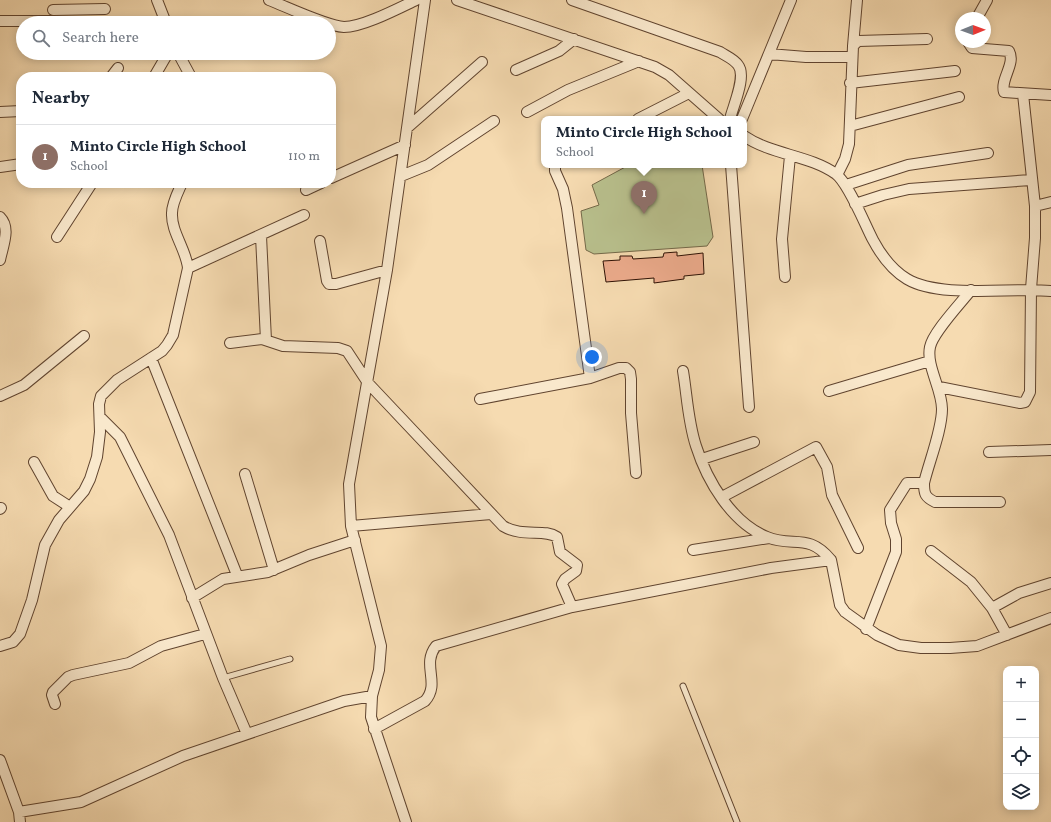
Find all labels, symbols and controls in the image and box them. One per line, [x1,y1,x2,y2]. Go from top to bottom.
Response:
north arrow [955,12,991,48]
search box [16,16,336,60]
icon: search [30,27,52,49]
text: Search here [62,28,139,49]
text: Nearby [32,87,90,110]
popup [541,116,747,168]
text: Minto Circle High School [556,123,732,144]
text: Minto Circle High School [70,137,246,158]
text: School [556,144,594,162]
text: 1 [42,148,48,166]
text: 110 m [288,148,320,166]
text: School [70,158,108,176]
pin: 1 [631,181,657,214]
your location [582,347,602,367]
map controls [1003,666,1039,810]
button: + [1003,666,1039,702]
button: − [1003,702,1039,738]
button: locate [1003,738,1039,774]
button: layers [1003,774,1039,810]

